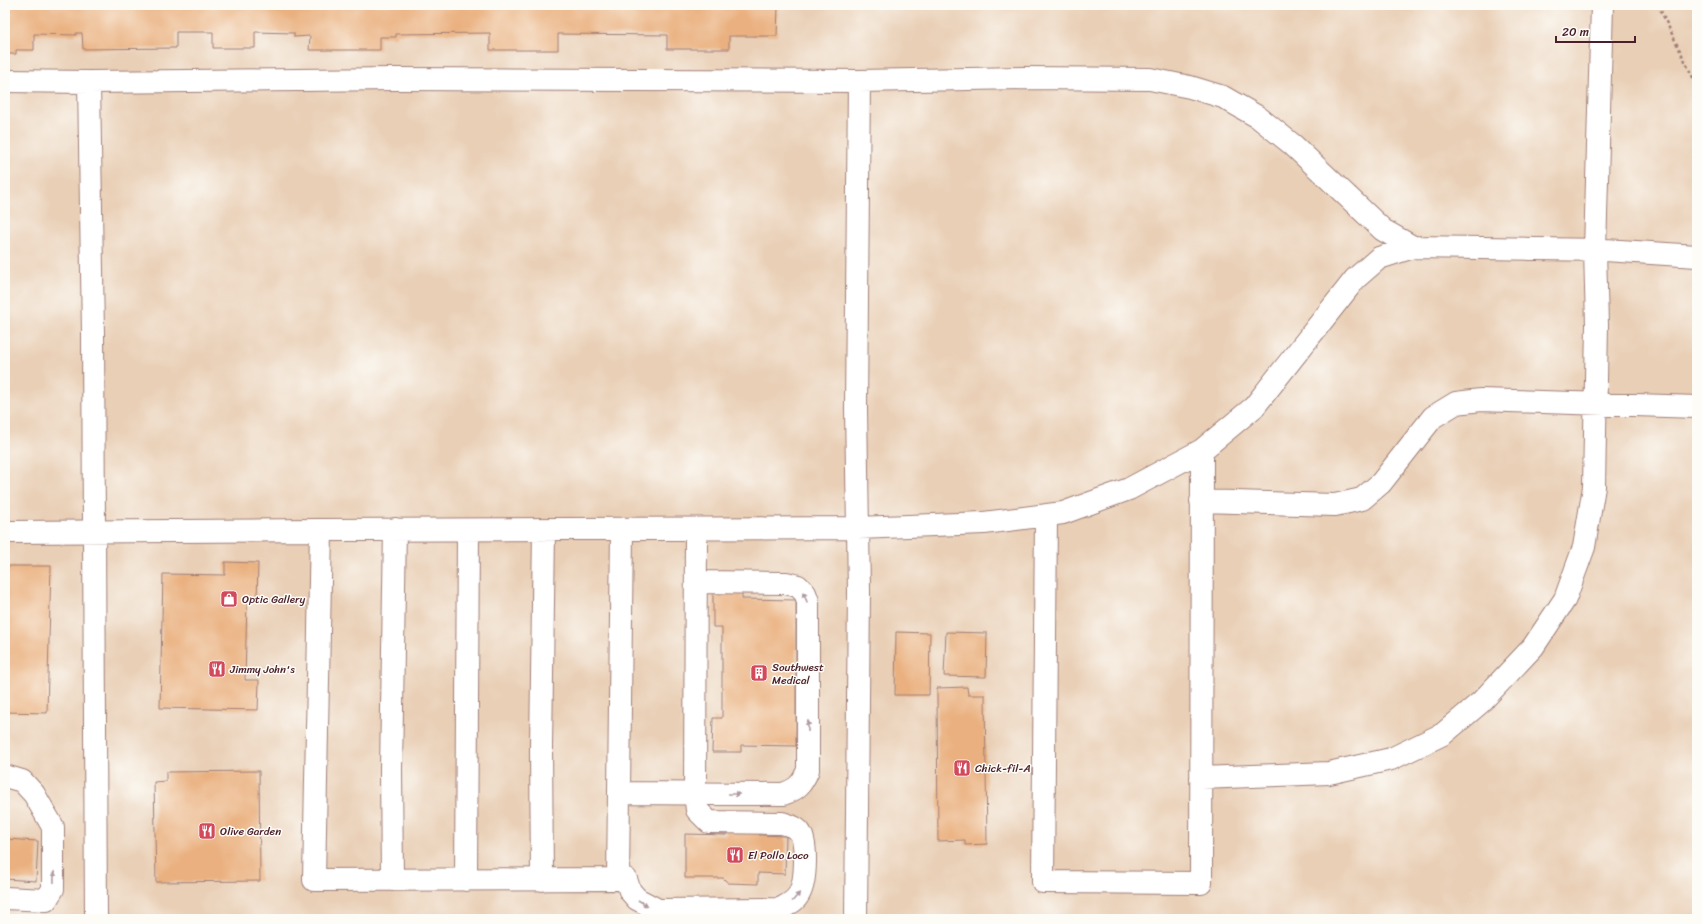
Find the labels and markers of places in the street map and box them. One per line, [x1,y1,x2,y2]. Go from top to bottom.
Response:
shop icon: Optic Gallery [219,589,239,609]
place label: Optic Gallery [242,590,306,609]
place label: Southwest Medical [772,658,824,690]
restaurant icon: Jimmy John's [207,659,227,679]
place label: Jimmy John's [229,660,295,679]
building icon: Southwest Medical [749,663,769,683]
restaurant icon: Chick-fil-A [952,758,972,778]
place label: Chick-fil-A [975,759,1031,778]
restaurant icon: Olive Garden [197,821,217,841]
place label: Olive Garden [220,822,281,841]
restaurant icon: El Pollo Loco [725,845,745,865]
place label: El Pollo Loco [748,846,809,865]

